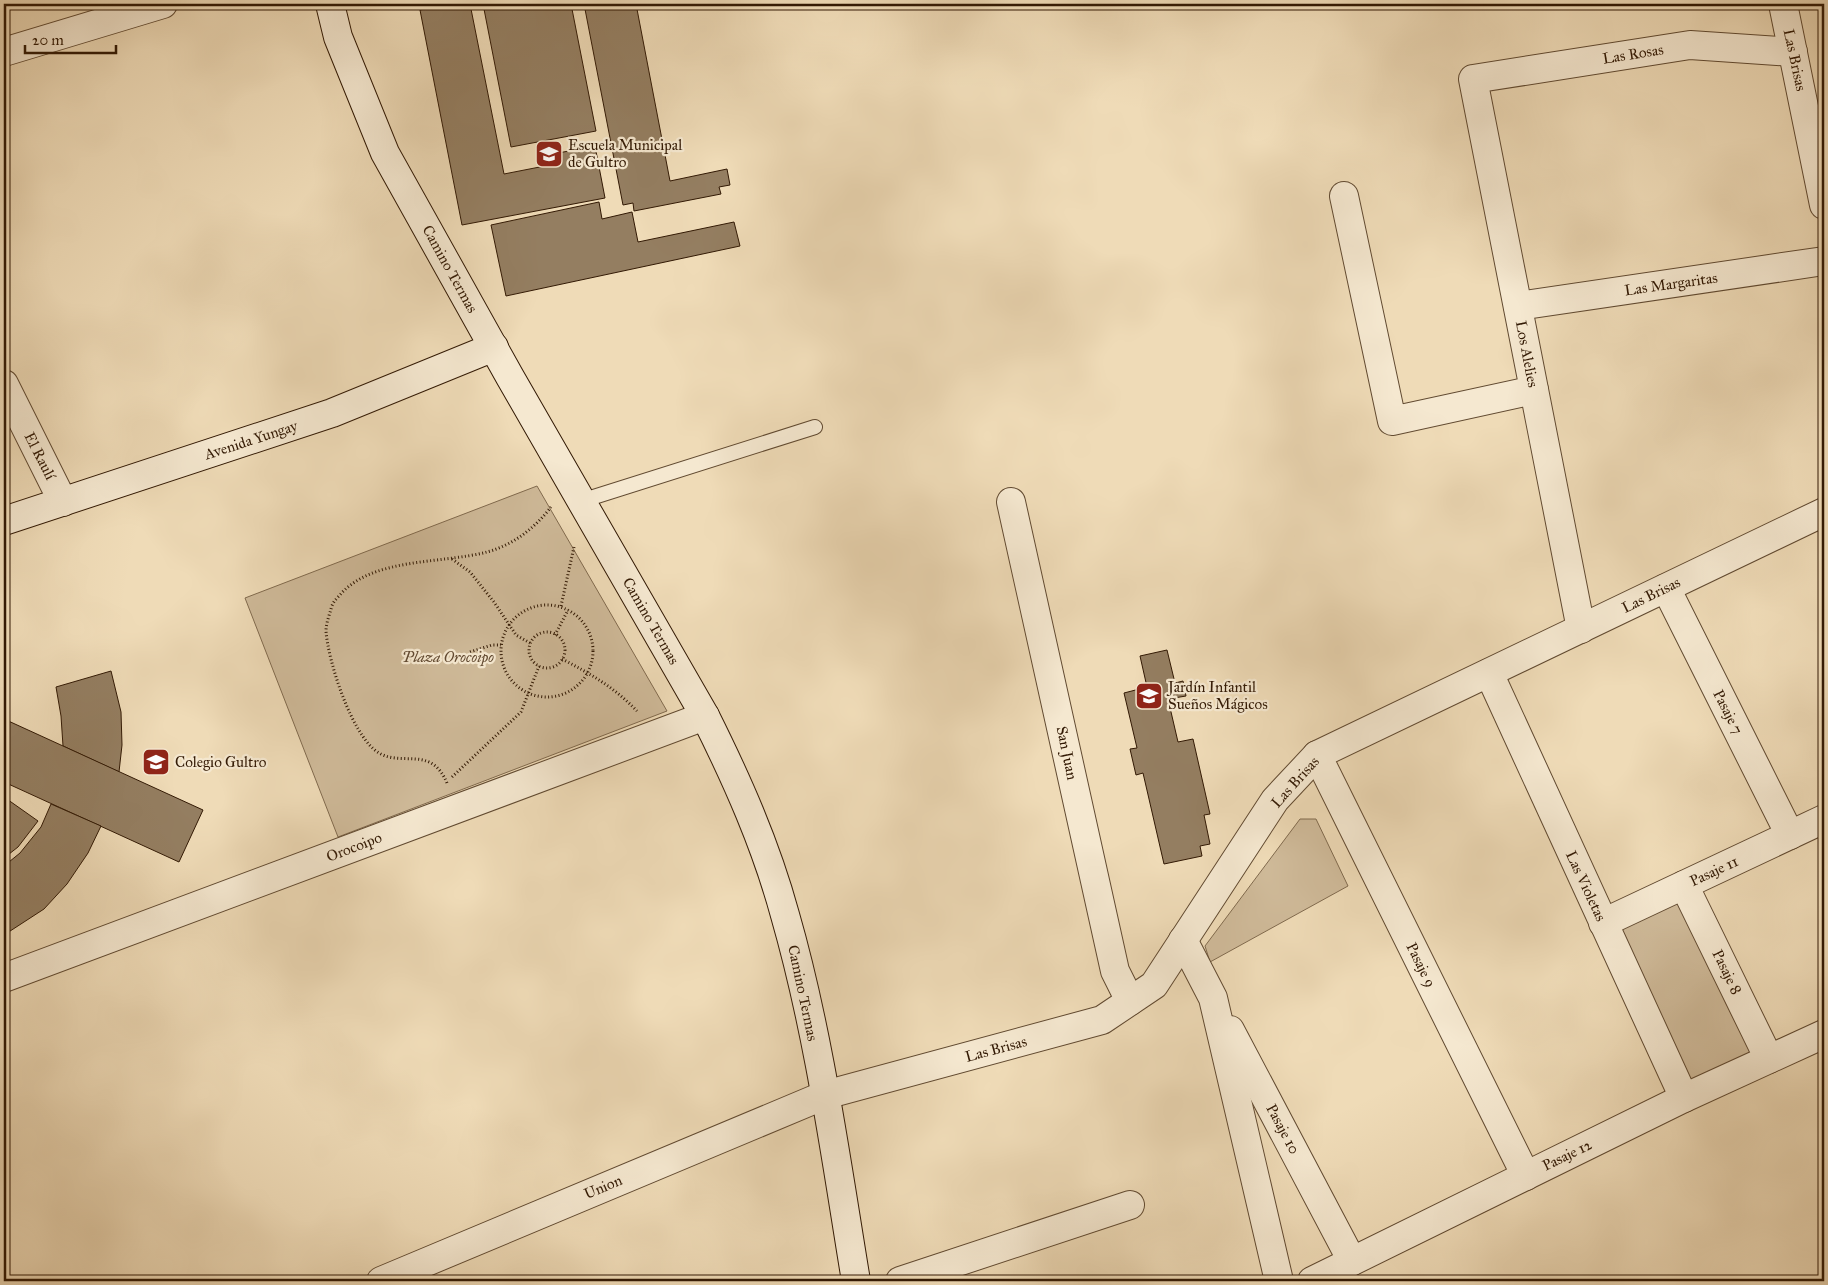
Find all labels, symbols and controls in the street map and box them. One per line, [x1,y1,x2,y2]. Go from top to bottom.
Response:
scale bar [25,22,116,54]
street label: Las Brisas [1780,27,1810,93]
text: 20 m [32,31,64,49]
street label: Las Rosas [1601,40,1665,68]
place label: Escuela Municipal de Gultro [568,136,683,171]
school or university icon: Escuela Municipal de Gultro [534,139,564,169]
street label: Camino Termas [418,222,482,316]
street label: Las Margaritas [1623,269,1719,299]
street label: Los Alelies [1512,319,1542,389]
street label: Avenida Yungay [201,416,301,464]
street label: El Raulí [20,429,60,484]
street label: Las Brisas [1619,573,1683,617]
street label: Camino Termas [619,574,683,668]
park label: Plaza Orocoipo [402,648,494,667]
place label: Jardín Infantil Sueños Mágicos [1166,678,1268,713]
school or university icon: Jardín Infantil Sueños Mágicos [1134,681,1164,711]
street label: Pasaje 7 [1709,687,1747,737]
street label: San Juan [1052,724,1081,782]
school or university icon: Colegio Gultro [141,747,171,777]
place label: Colegio Gultro [175,753,267,771]
street label: Las Brisas [1267,753,1323,811]
street label: Orocoipo [324,828,385,866]
street label: Las Violetas [1562,848,1610,924]
street label: Pasaje 11 [1687,852,1741,890]
street label: Pasaje 9 [1402,940,1440,990]
street label: Camino Termas [784,943,822,1043]
street label: Pasaje 8 [1708,947,1746,997]
street label: Las Brisas [963,1032,1029,1066]
street label: Pasaje 10 [1262,1101,1304,1157]
street label: Pasaje 12 [1539,1135,1595,1175]
street label: Union [581,1171,625,1203]

